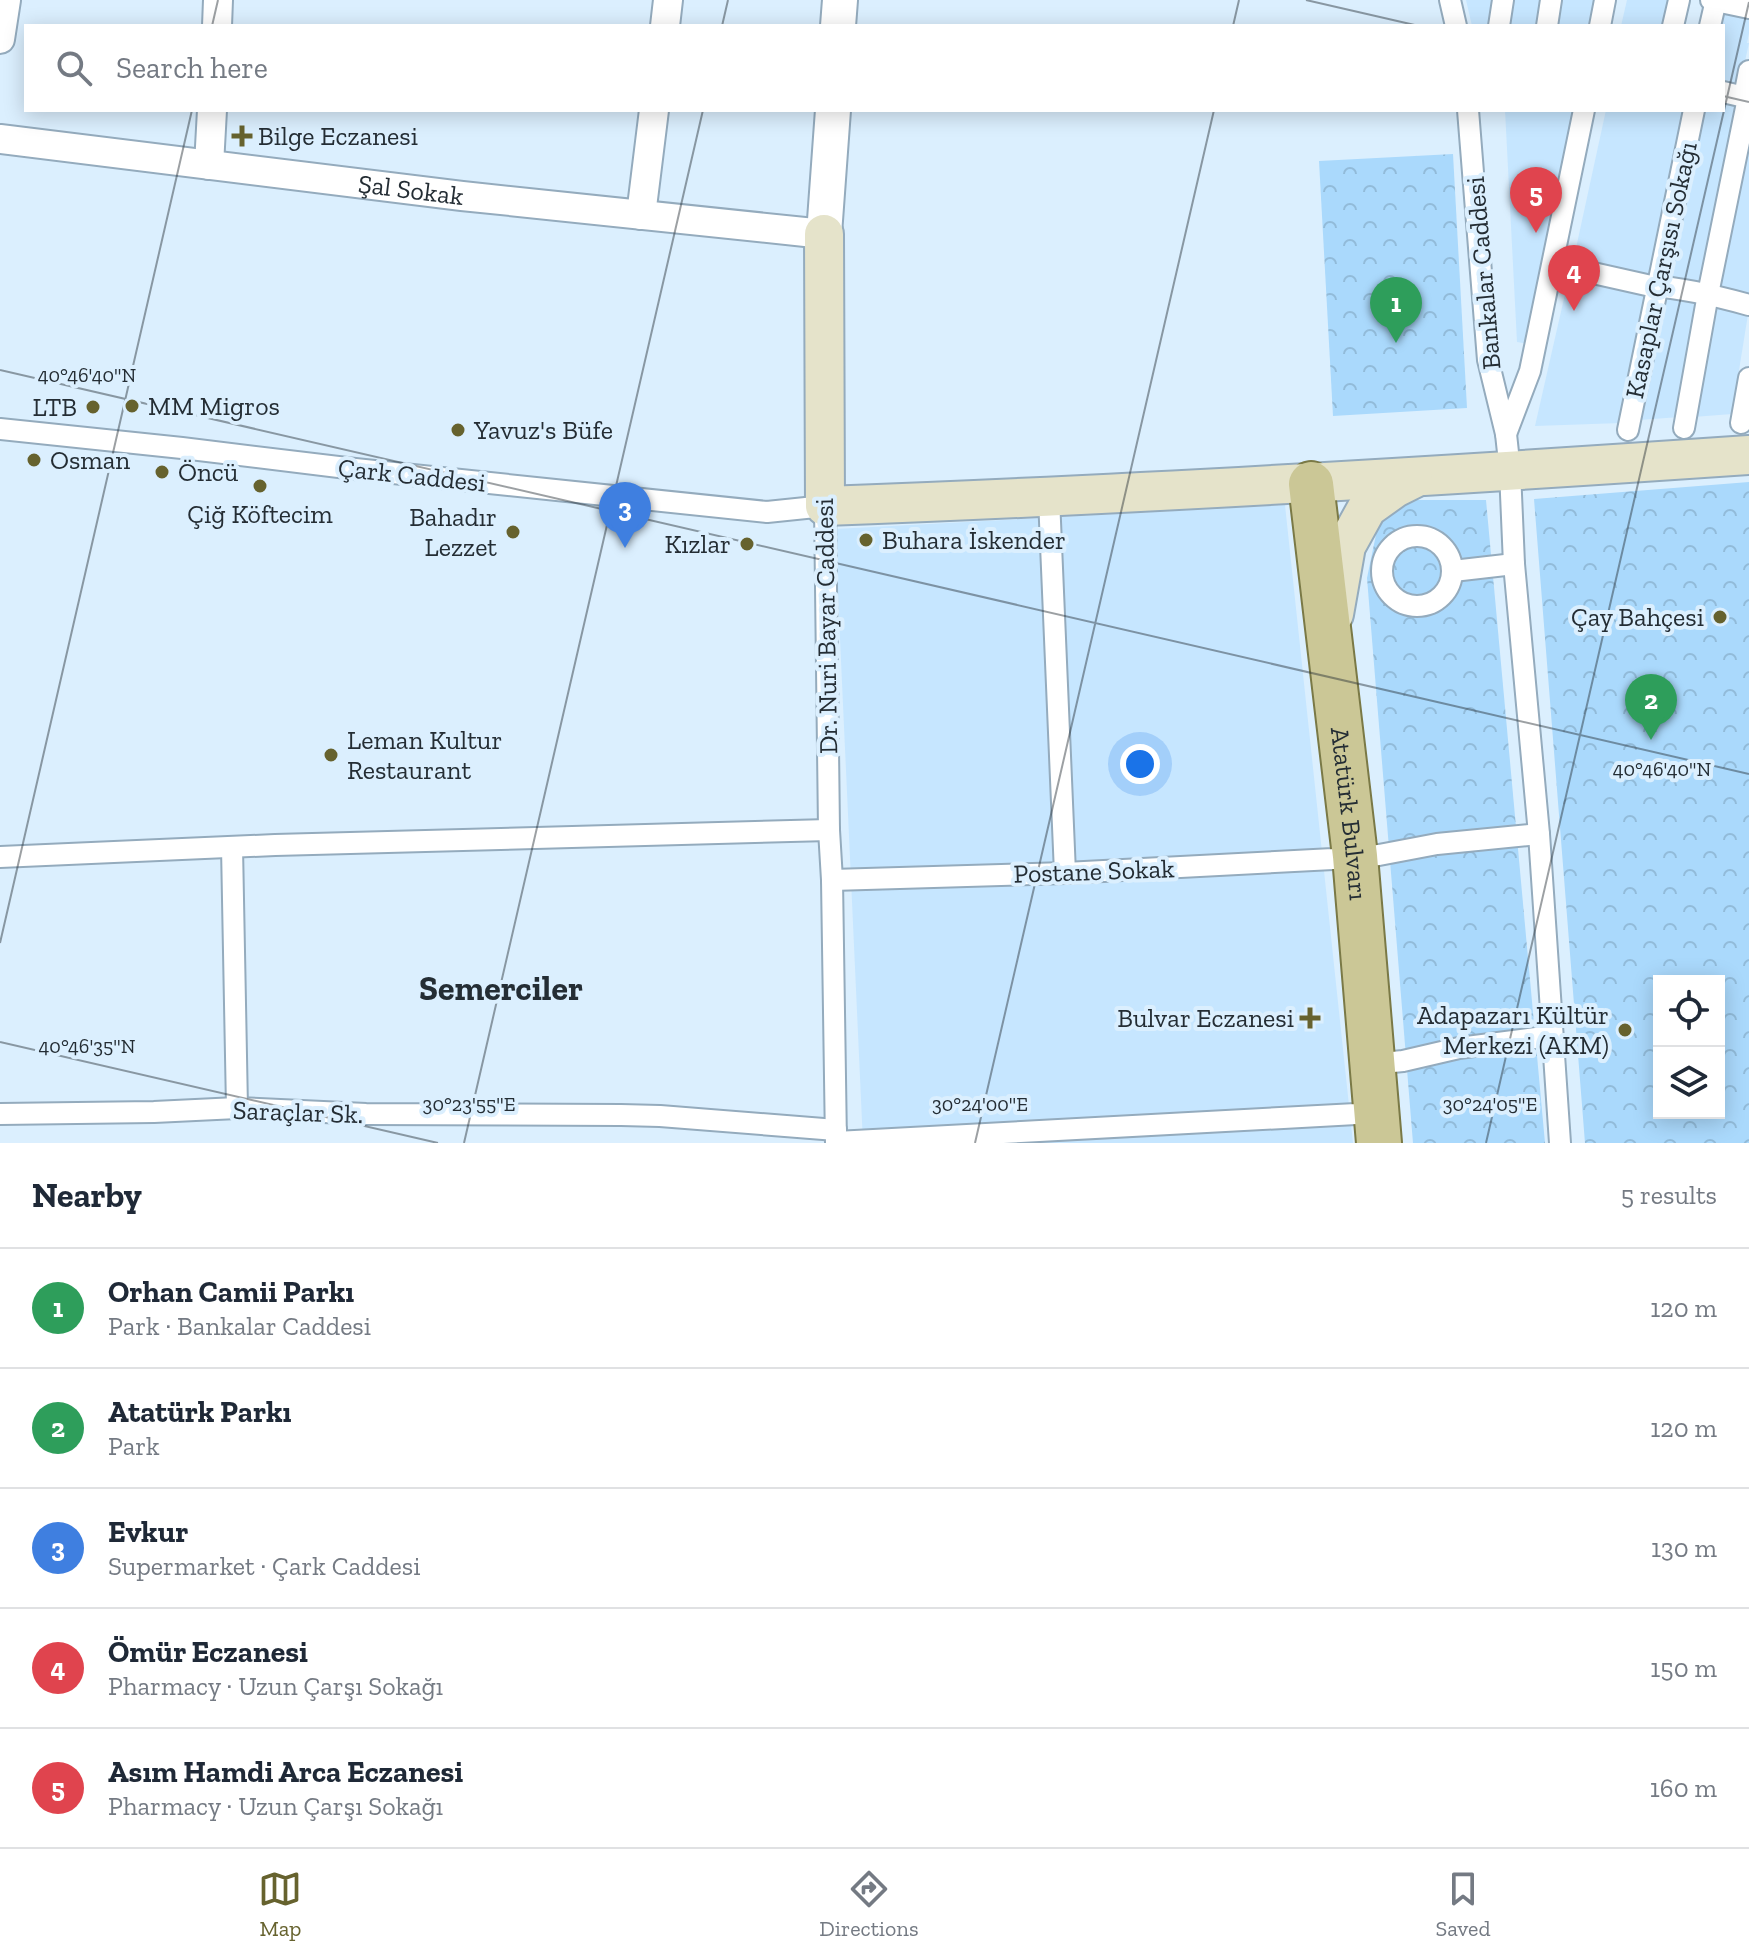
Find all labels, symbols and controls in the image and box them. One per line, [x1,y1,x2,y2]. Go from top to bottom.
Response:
search box [24,24,1725,112]
icon: search [52,46,96,90]
text: Search here [116,50,268,86]
place label: Bilge Eczanesi [258,120,418,152]
marker: Bilge Eczanesi [233,127,251,145]
street label: Kasaplar Çarşısı Sokağı [1618,139,1704,401]
street label: Şal Sokak [356,167,466,212]
pin: 5 [1510,167,1562,233]
street label: Bankalar Caddesi [1459,175,1507,371]
pin: 4 [1548,245,1600,311]
pin: 1 [1370,277,1422,343]
text: 40°46'40"N [38,363,136,387]
place label: MM Migros [148,390,280,422]
place label: LTB [32,391,77,423]
marker: MM Migros [123,397,141,415]
marker: LTB [84,398,102,416]
place label: Yavuz's Büfe [473,414,613,446]
marker: Yavuz's Büfe [449,421,467,439]
place label: Osman [50,444,130,476]
marker: Osman [25,451,43,469]
street label: Çark Caddesi [337,451,487,499]
place label: Öncü [178,456,239,488]
marker: Öncü [153,463,171,481]
marker: Çiğ Köftecim [251,477,269,495]
pin: 3 [599,482,651,548]
place label: Çiğ Köftecim [187,498,333,530]
street label: Dr. Nuri Bayar Caddesi [808,498,844,754]
place label: Bahadır Lezzet [409,501,497,563]
marker: Bahadır Lezzet [504,523,522,541]
place label: Buhara İskender [882,524,1066,556]
place label: Kızlar [665,528,731,560]
marker: Buhara İskender [857,531,875,549]
marker: Kızlar [738,535,756,553]
place label: Çay Bahçesi [1571,601,1704,633]
marker: Çay Bahçesi [1711,608,1729,626]
pin: 2 [1625,674,1677,740]
place label: Leman Kultur Restaurant [347,724,502,786]
street label: Atatürk Bulvarı [1324,725,1375,902]
your location [1120,744,1160,784]
marker: Leman Kultur Restaurant [322,746,340,764]
text: 40°46'40"N [1613,757,1711,781]
street label: Postane Sokak [1013,852,1176,890]
district label: Semerciler [419,968,583,1009]
map controls [1653,975,1725,1119]
button: locate [1653,975,1725,1047]
place label: Adapazarı Kültür Merkezi (AKM) [1417,999,1609,1061]
place label: Bulvar Eczanesi [1117,1002,1294,1034]
marker: Bulvar Eczanesi [1301,1009,1319,1027]
marker: Adapazarı Kültür Merkezi (AKM) [1616,1021,1634,1039]
text: 40°46'35"N [39,1034,136,1058]
button: layers [1653,1047,1725,1119]
text: 30°23'55"E [423,1092,515,1116]
text: 30°24'00"E [932,1092,1028,1116]
text: 30°24'05"E [1443,1092,1537,1116]
street label: Saraçlar Sk. [232,1094,364,1130]
text: Nearby [32,1175,142,1216]
text: 5 results [1621,1179,1717,1211]
text: Orhan Camii Parkı [108,1274,354,1310]
text: 1 [53,1292,63,1324]
text: 120 m [1650,1292,1717,1324]
text: Park · Bankalar Caddesi [108,1310,371,1342]
text: Atatürk Parkı [108,1394,292,1430]
text: 2 [51,1412,65,1444]
text: 120 m [1650,1412,1717,1444]
text: Park [108,1430,160,1462]
text: Evkur [108,1514,188,1550]
text: 3 [51,1532,65,1564]
text: 130 m [1651,1532,1717,1564]
text: Supermarket · Çark Caddesi [108,1550,420,1582]
text: Ömür Eczanesi [108,1634,308,1670]
text: 4 [51,1652,65,1684]
text: 150 m [1650,1652,1717,1684]
text: Pharmacy · Uzun Çarşı Sokağı [108,1670,443,1702]
text: Asım Hamdi Arca Eczanesi [108,1754,463,1790]
text: 5 [51,1772,65,1804]
text: 160 m [1650,1772,1717,1804]
text: Pharmacy · Uzun Çarşı Sokağı [108,1790,443,1822]
tab: Map [258,1867,302,1942]
tab: Directions [819,1867,919,1942]
tab: Saved [1435,1867,1491,1942]

